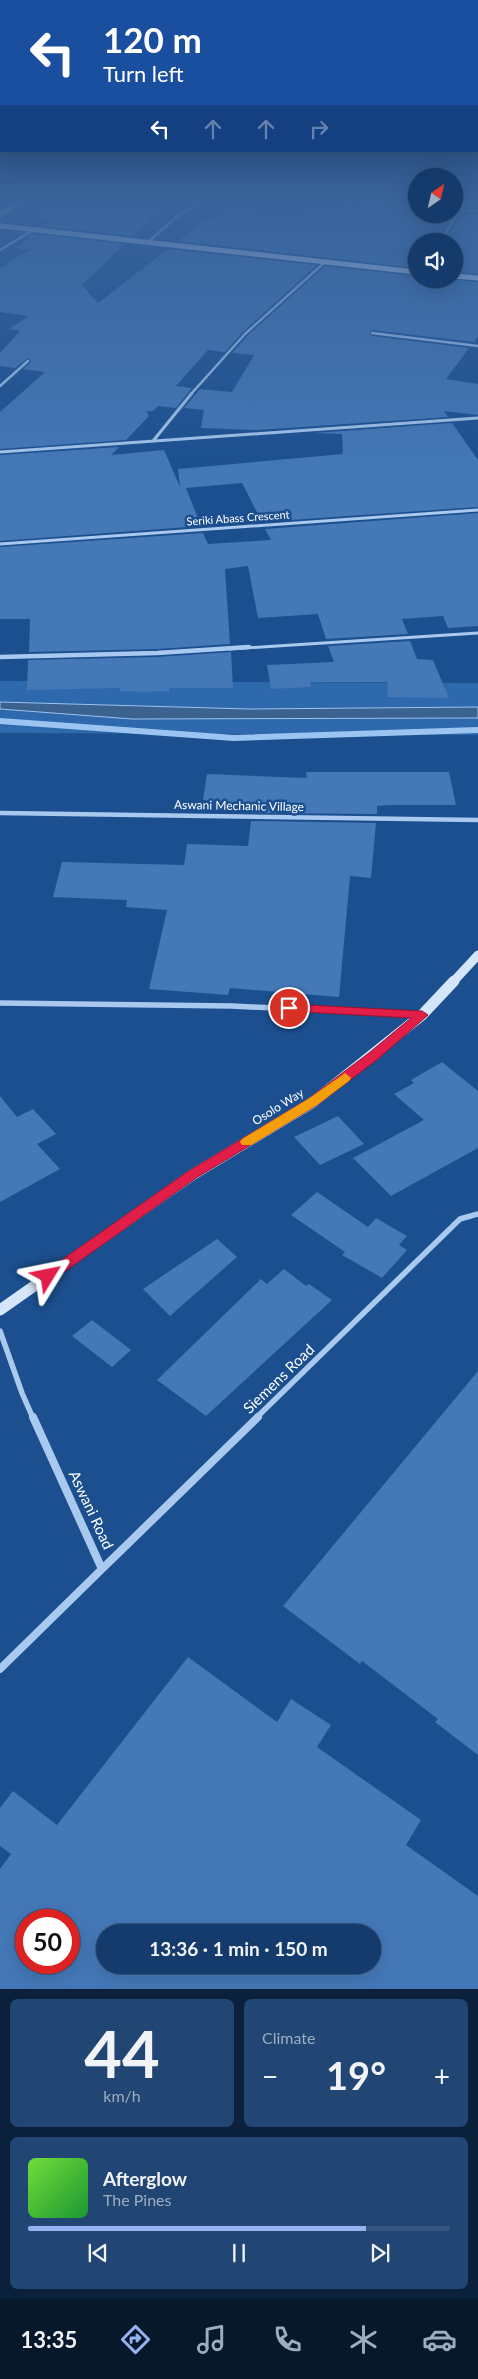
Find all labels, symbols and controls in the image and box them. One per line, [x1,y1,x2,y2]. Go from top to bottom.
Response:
text: 120 m [103,18,202,60]
icon: left [20,20,85,85]
text: Turn left [103,60,184,87]
icon: left [146,115,174,143]
icon: ahead [199,115,227,143]
icon: ahead [252,115,280,143]
icon: right [305,115,333,143]
north arrow [408,168,462,222]
map controls [408,168,463,288]
button: sound [408,233,463,288]
street label: Seriki Abass Crescent [186,507,290,528]
street label: Aswani Mechanic Village [174,797,304,814]
pin [268,987,310,1029]
icon: arrive [275,994,303,1022]
street label: Osolo Way [249,1084,307,1128]
position arrow [21,1249,73,1301]
street label: Siemens Road [239,1340,318,1417]
street label: Aswani Road [66,1467,118,1552]
speed limit sign: 50 [15,1909,80,1974]
text: 13:36 · 1 min · 150 m [149,1937,328,1960]
text: 44 [84,2014,160,2092]
text: Climate [262,2028,315,2047]
text: 19° [326,2052,386,2098]
text: − [262,2059,278,2093]
text: + [434,2059,450,2093]
text: km/h [103,2086,141,2105]
text: Afterglow [103,2167,187,2190]
text: The Pines [103,2190,172,2209]
icon: previous [84,2239,112,2267]
icon: pause [225,2239,253,2267]
icon: next [366,2239,394,2267]
icon: directions [118,2322,153,2357]
icon: music [194,2322,229,2357]
icon: phone [270,2322,305,2357]
icon: climate [346,2322,381,2357]
icon: car [422,2322,457,2357]
text: 13:35 [21,2326,77,2353]

